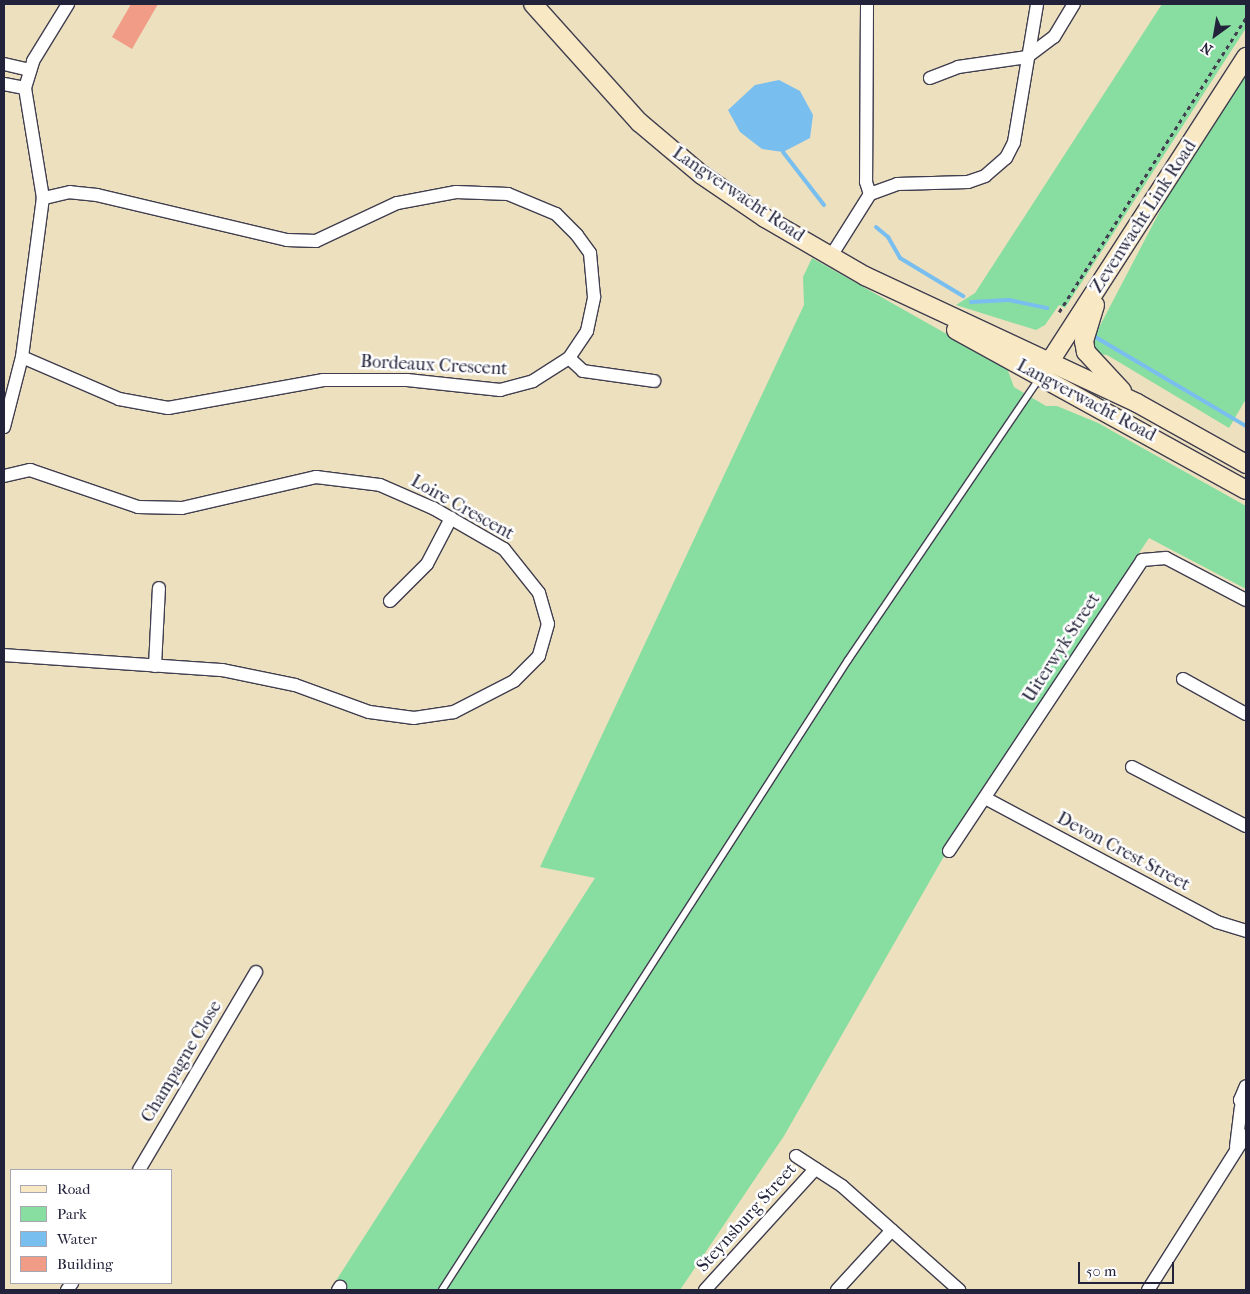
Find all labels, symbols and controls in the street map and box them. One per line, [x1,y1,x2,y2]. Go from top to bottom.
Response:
north arrow [1190,10,1240,60]
text: N [1198,38,1216,58]
street label: Zevenwacht Link Road [1086,136,1202,298]
street label: Langverwacht Road [668,143,808,247]
street label: Bordeaux Crescent [360,351,508,381]
street label: Langverwacht Road [1013,355,1159,447]
street label: Loire Crescent [407,471,517,545]
street label: Uiterwyk Street [1019,589,1105,707]
street label: Devon Crest Street [1053,808,1193,896]
street label: Champagne Close [137,997,227,1127]
street label: Steynsburg Street [692,1159,802,1277]
legend [10,1169,172,1284]
text: Road [57,1180,90,1198]
text: Park [57,1205,87,1223]
text: Water [57,1230,97,1248]
scale bar [1080,1252,1176,1284]
text: Building [57,1255,113,1273]
text: 50 m [1086,1262,1116,1280]

